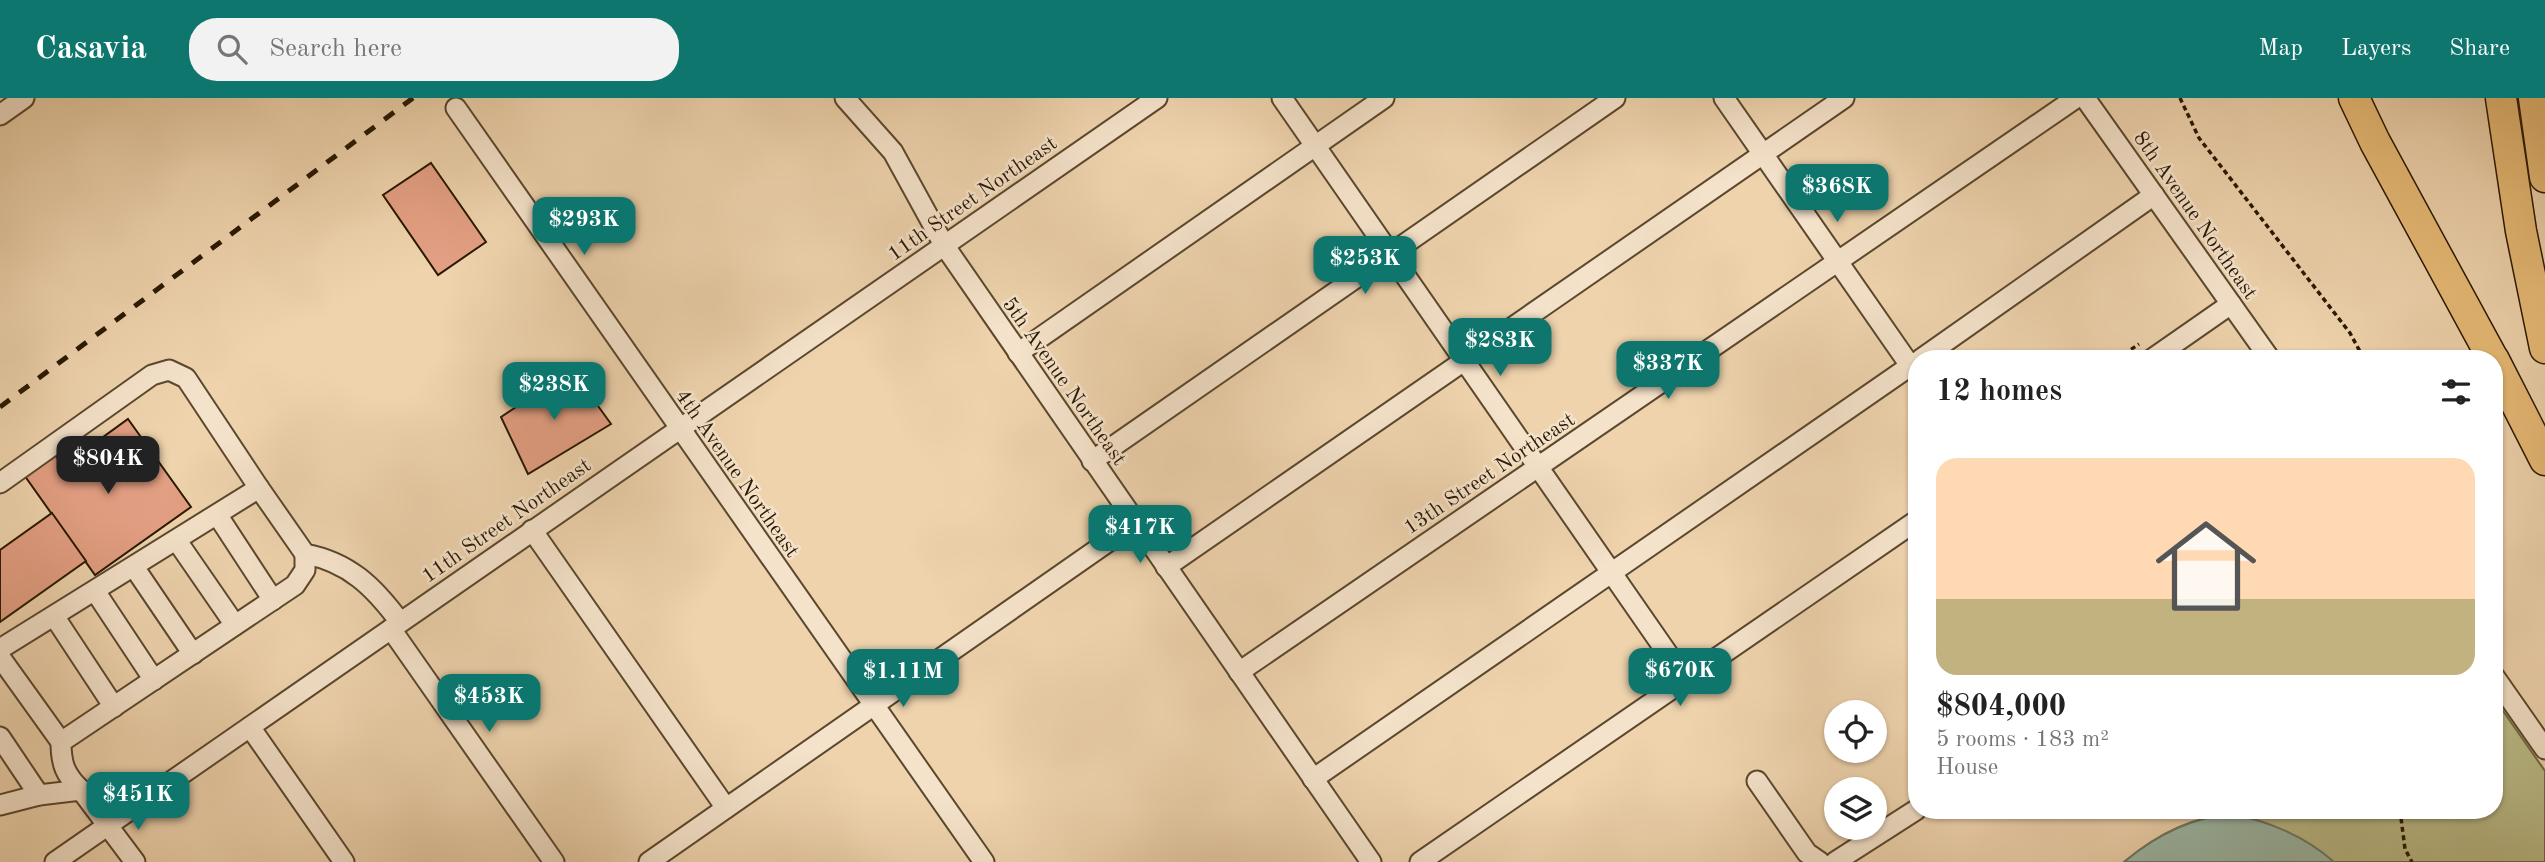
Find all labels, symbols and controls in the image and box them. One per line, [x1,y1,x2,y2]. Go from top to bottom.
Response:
search box [189,18,679,81]
icon: search [213,30,251,68]
text: Casavia [35,33,147,66]
text: Search here [269,36,402,62]
text: Map [2259,37,2303,61]
text: Layers [2341,37,2411,61]
text: Share [2449,37,2510,61]
street label: 8th Avenue Northeast [2129,128,2261,304]
street label: 11th Street Northeast [885,133,1061,265]
pin: $368K [1788,164,1886,224]
text: $368K [1801,175,1873,198]
pin: $293K [535,198,633,257]
text: $293K [548,208,620,231]
pin: $253K [1316,236,1414,296]
text: $253K [1329,247,1401,270]
street label: 5th Avenue Northeast [998,294,1130,470]
pin: $283K [1451,318,1549,378]
text: $283K [1464,329,1536,352]
pin: $337K [1619,342,1717,401]
text: $337K [1632,352,1704,375]
pin: $238K [505,362,603,422]
text: $238K [518,373,590,396]
icon: filters [2437,373,2475,411]
text: 12 homes [1936,377,2062,407]
street label: 4th Avenue Northeast [671,386,803,562]
street label: 13th Street Northeast [1401,409,1579,539]
pin: $804K [59,436,157,496]
text: $804K [72,447,144,470]
street label: 11th Street Northeast [419,455,595,587]
icon: home [2143,503,2269,629]
pin: $417K [1091,505,1189,565]
text: $417K [1104,516,1176,539]
pin: $670K [1631,648,1729,708]
pin: $1.11M [846,650,960,709]
text: $670K [1644,659,1716,682]
text: $1.11M [863,660,943,683]
pin: $453K [440,674,538,734]
text: $453K [453,685,525,708]
text: $804,000 [1936,692,2066,722]
map controls [1824,700,1887,840]
button: locate [1824,700,1887,763]
text: 5 rooms · 183 m² [1936,728,2109,751]
text: House [1936,756,1998,779]
pin: $451K [89,772,187,832]
button: layers [1824,777,1887,840]
text: $451K [102,783,174,806]

